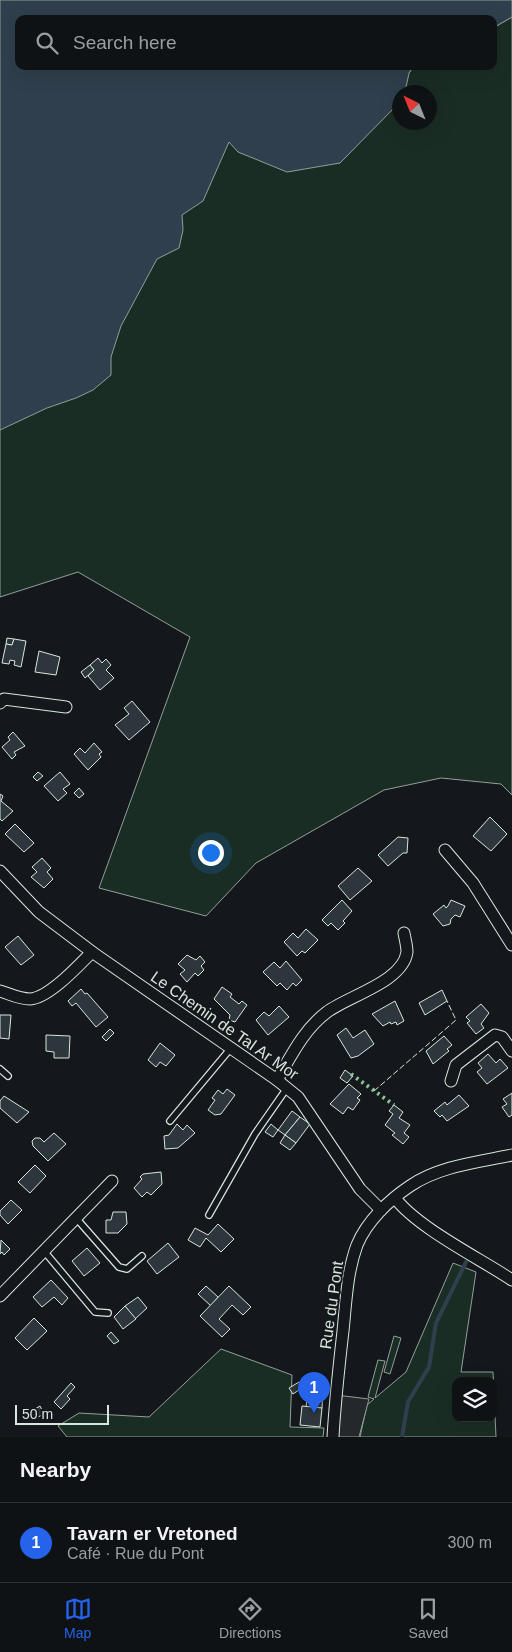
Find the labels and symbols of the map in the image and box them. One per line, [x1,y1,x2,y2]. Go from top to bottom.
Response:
north arrow [392,85,437,130]
your location [198,840,224,866]
street label: Le Chemin de Tal Ar Mor [148,968,302,1083]
street label: Rue du Pont [317,1259,346,1350]
pin: 1 [298,1372,330,1413]
scale bar [15,1402,109,1425]

